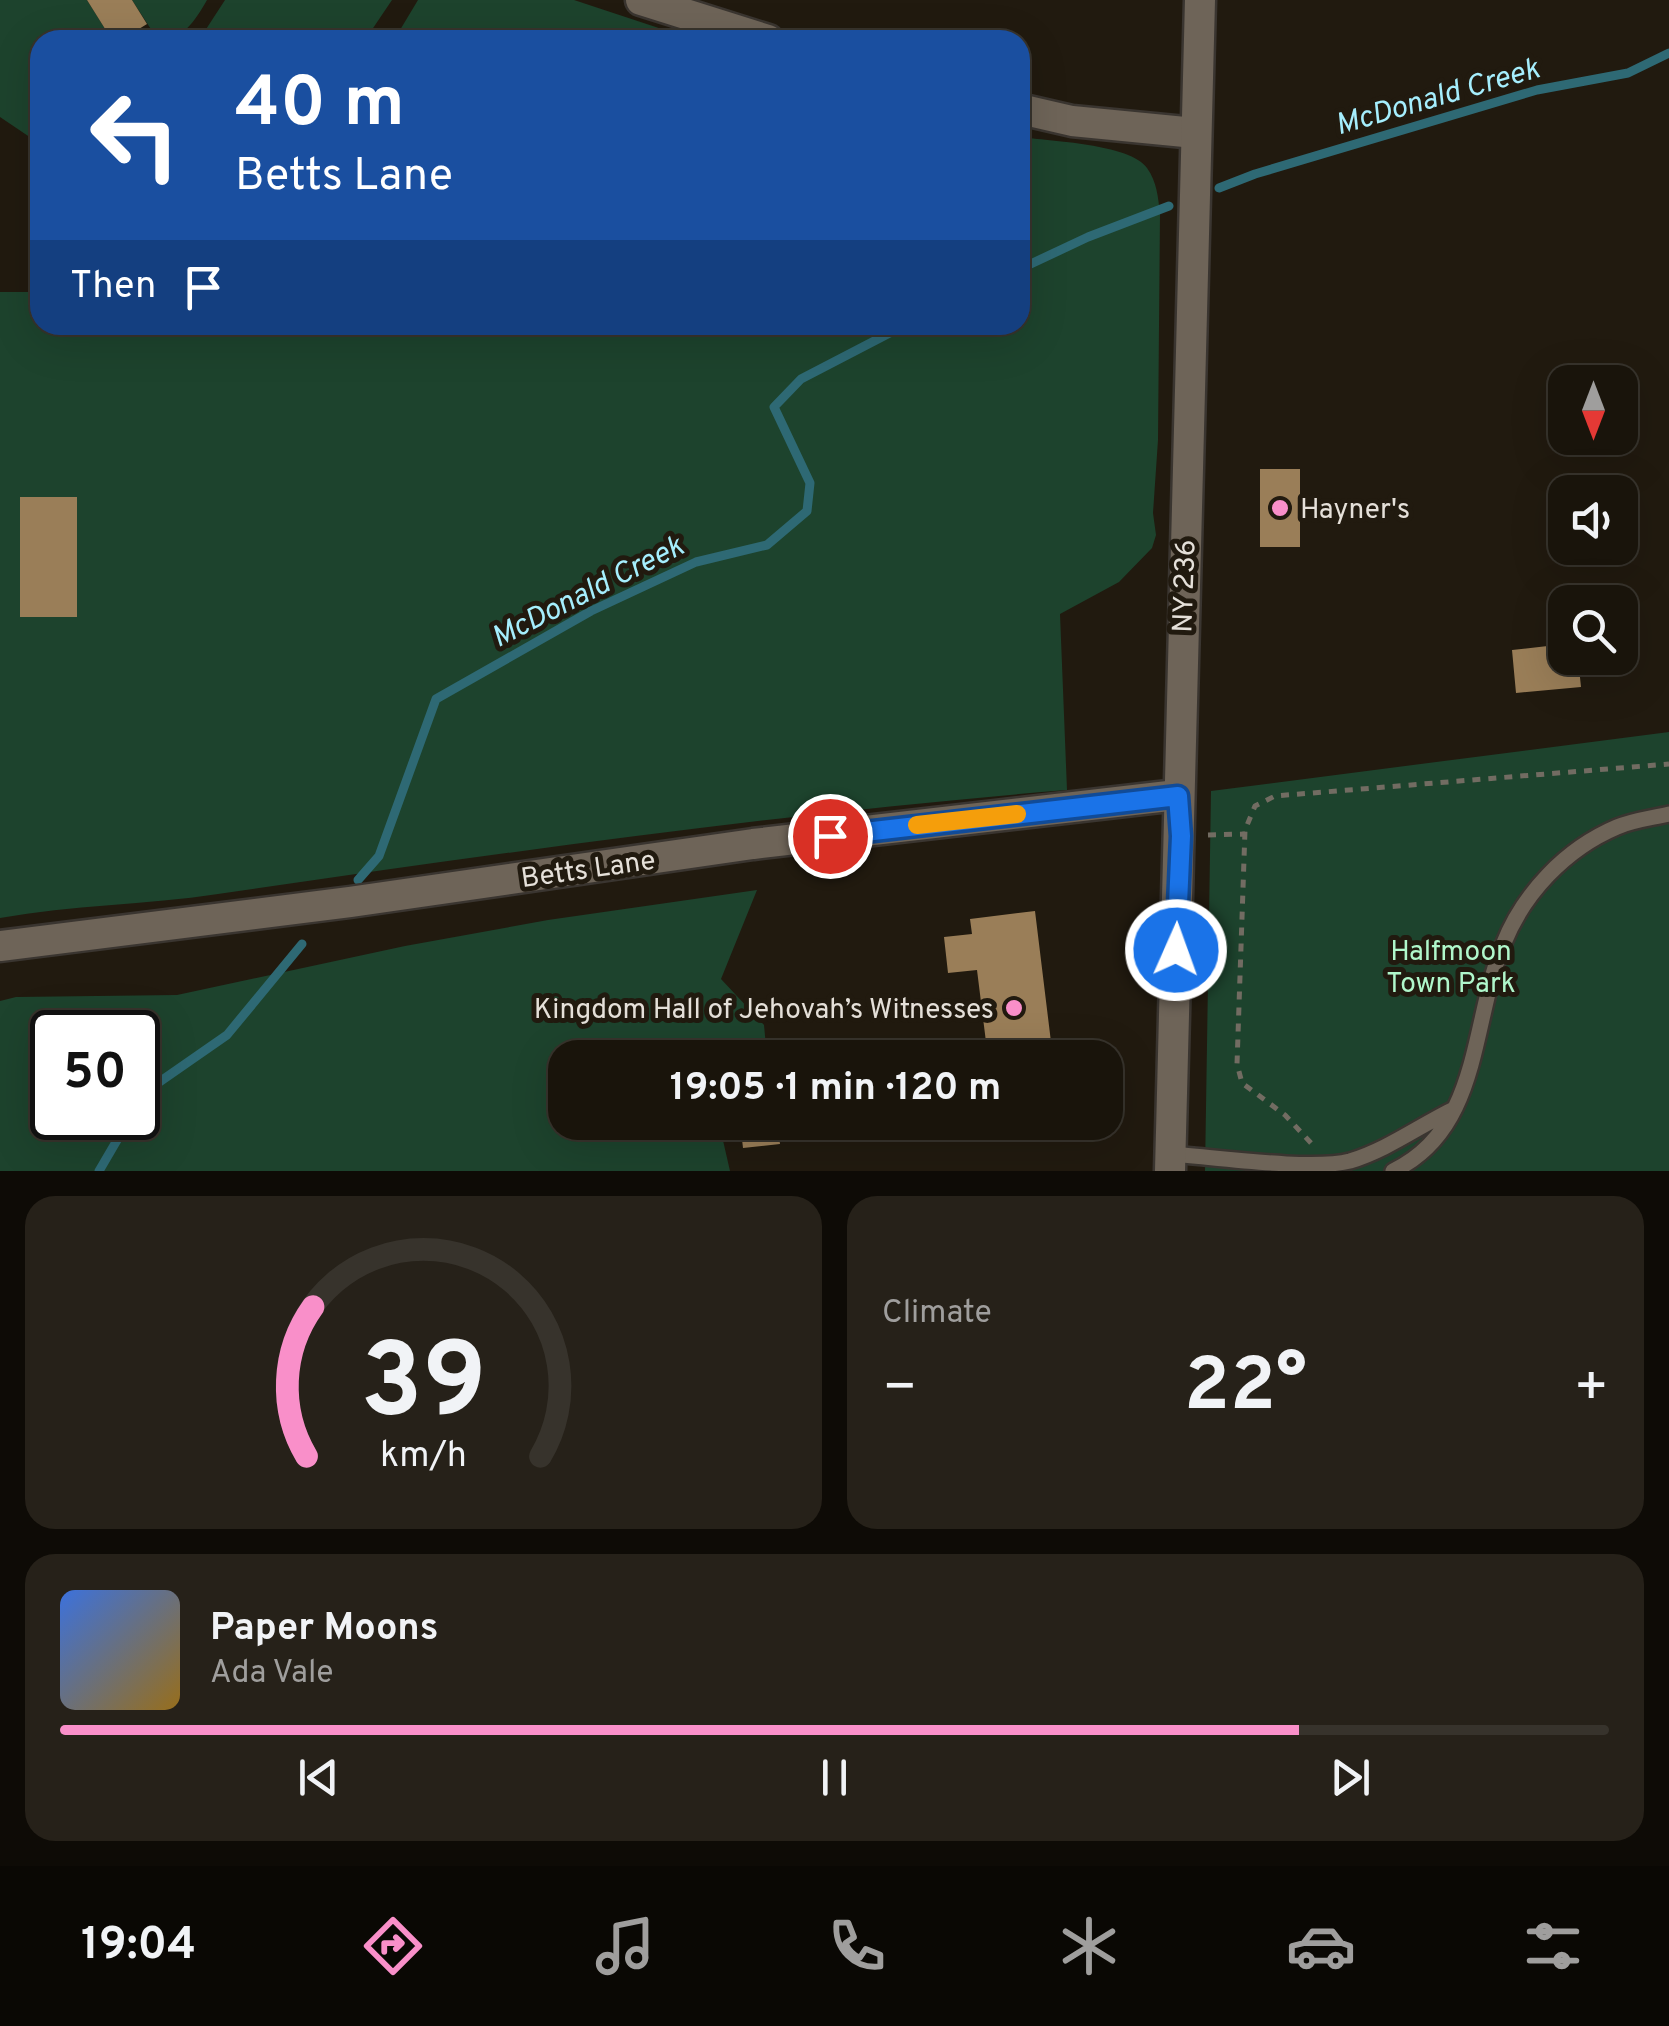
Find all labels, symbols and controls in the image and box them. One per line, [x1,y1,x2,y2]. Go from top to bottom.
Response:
water label: McDonald Creek [1331,51,1545,145]
text: 40 m [235,62,405,151]
icon: left [70,70,200,200]
text: Betts Lane [235,149,453,206]
icon: arrive [176,260,231,315]
text: Then [70,263,156,312]
north arrow [1548,365,1638,455]
map controls [1548,365,1638,675]
button: sound [1548,475,1638,565]
place label: Hayner's [1300,493,1410,529]
marker: Hayner's [1269,497,1291,519]
water label: McDonald Creek [486,529,691,658]
street label: NY 236 [1166,539,1206,633]
button: search [1548,585,1638,675]
pin [788,794,873,879]
icon: arrive [803,809,858,864]
street label: Betts Lane [519,844,658,898]
position arrow [1124,898,1228,1002]
park label: Halfmoon Town Park [1386,935,1516,1003]
place label: Kingdom Hall of Jehovah’s Witnesses [534,993,994,1029]
marker: Kingdom Hall of Jehovah’s Witnesses [1003,997,1025,1019]
speed limit sign: 50 [30,1010,160,1140]
text: 19:05 · 1 min · 120 m [670,1065,1001,1114]
text: Climate [882,1294,992,1334]
text: 39 [360,1322,487,1454]
text: 22° [1184,1342,1307,1437]
text: − [882,1355,917,1425]
text: + [1574,1355,1609,1425]
text: km/h [380,1434,467,1480]
text: Paper Moons [210,1605,439,1654]
text: Ada Vale [210,1654,334,1694]
icon: previous [291,1750,346,1805]
icon: pause [807,1750,862,1805]
icon: next [1323,1750,1378,1805]
icon: directions [358,1911,428,1981]
icon: music [590,1911,660,1981]
icon: phone [822,1911,892,1981]
icon: climate [1054,1911,1124,1981]
icon: car [1286,1911,1356,1981]
icon: filters [1518,1911,1588,1981]
text: 19:04 [81,1918,196,1975]

